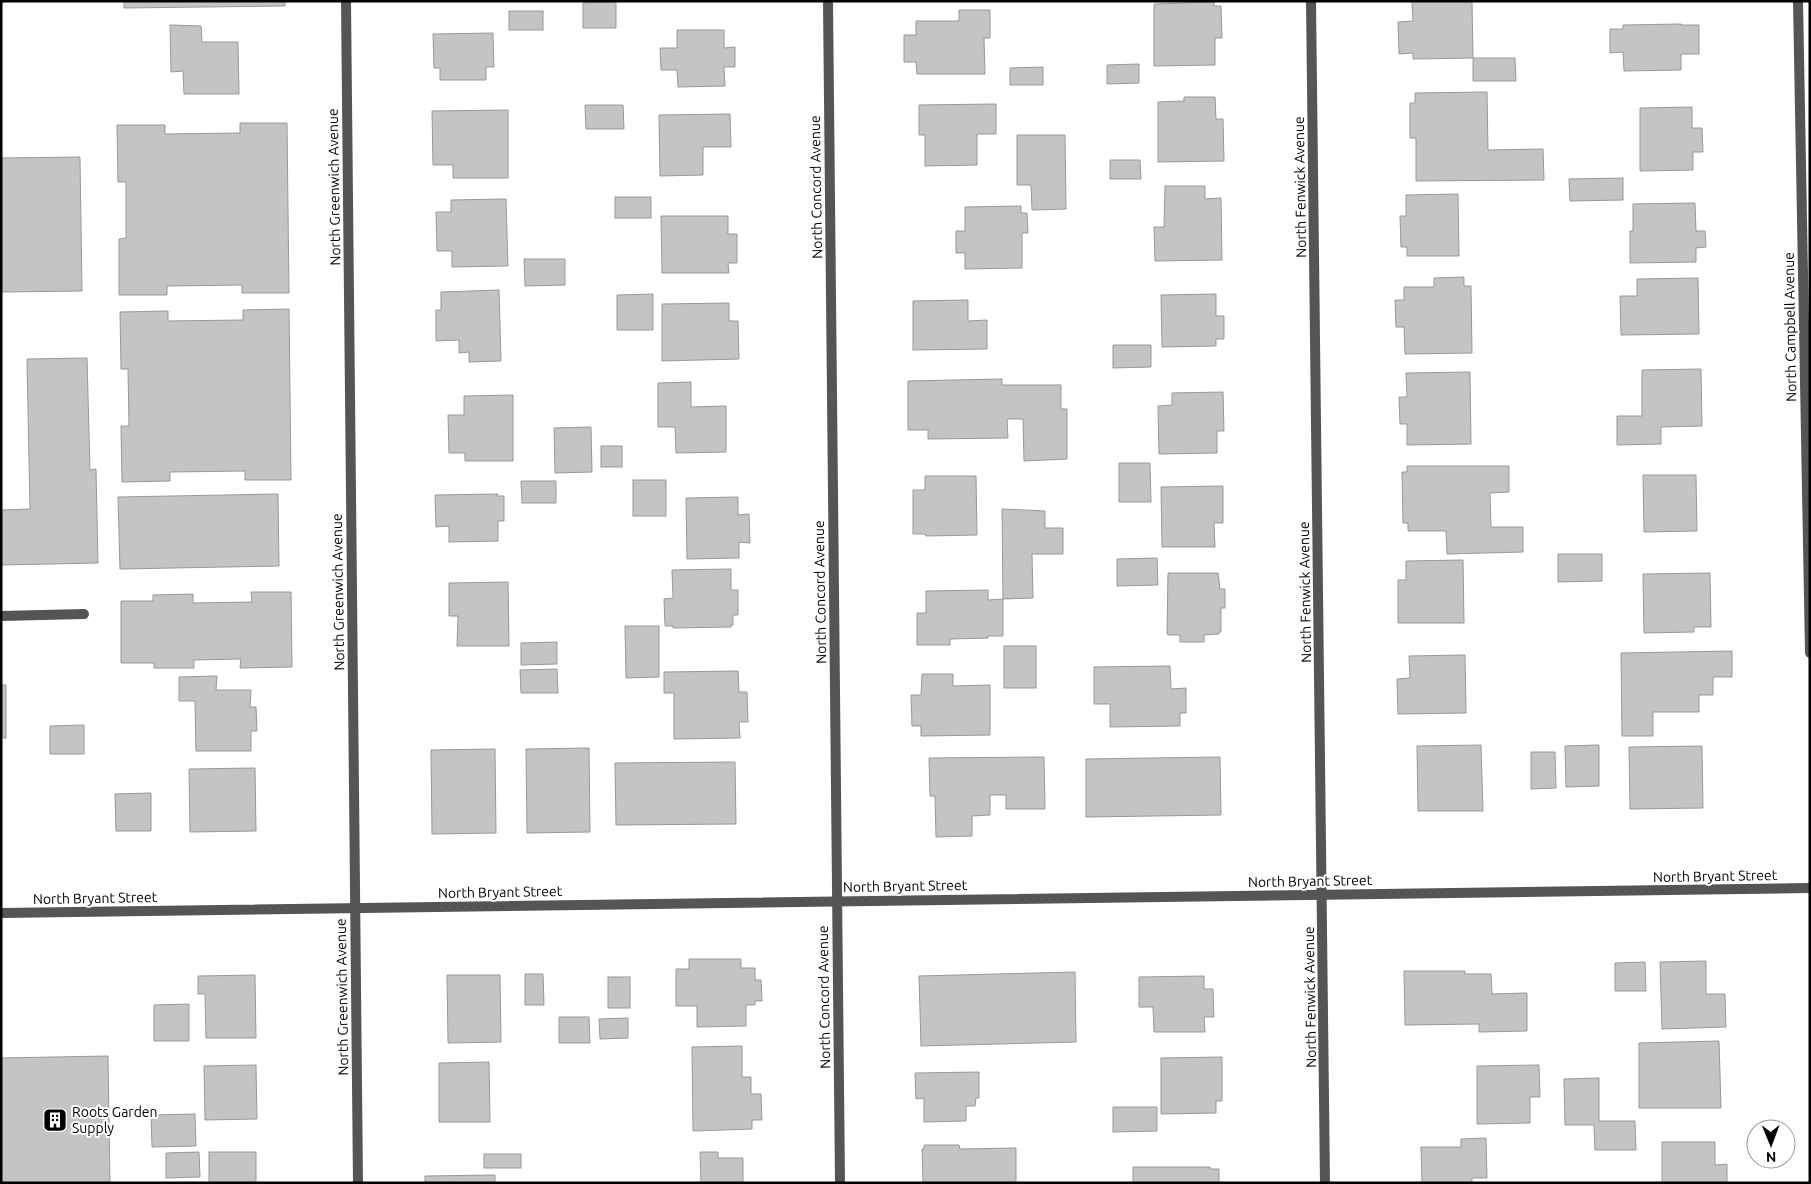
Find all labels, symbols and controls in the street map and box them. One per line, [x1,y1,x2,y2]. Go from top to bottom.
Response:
street label: North Greenwich Avenue [325,108,343,266]
street label: North Concord Avenue [807,115,825,259]
street label: North Fenwick Avenue [1291,116,1309,258]
street label: North Campbell Avenue [1781,252,1799,402]
street label: North Greenwich Avenue [329,513,347,671]
street label: North Concord Avenue [811,520,829,664]
street label: North Fenwick Avenue [1296,521,1314,663]
street label: North Bryant Street [1653,867,1778,885]
street label: North Bryant Street [1248,872,1373,890]
street label: North Bryant Street [843,877,968,895]
street label: North Bryant Street [438,883,563,901]
street label: North Bryant Street [33,889,158,907]
street label: North Greenwich Avenue [333,918,351,1076]
street label: North Concord Avenue [815,925,833,1069]
street label: North Fenwick Avenue [1301,926,1319,1068]
place label: Roots Garden Supply [72,1104,158,1136]
building icon: Roots Garden Supply [42,1107,68,1133]
north arrow [1746,1119,1796,1169]
text: N [1766,1149,1777,1165]

